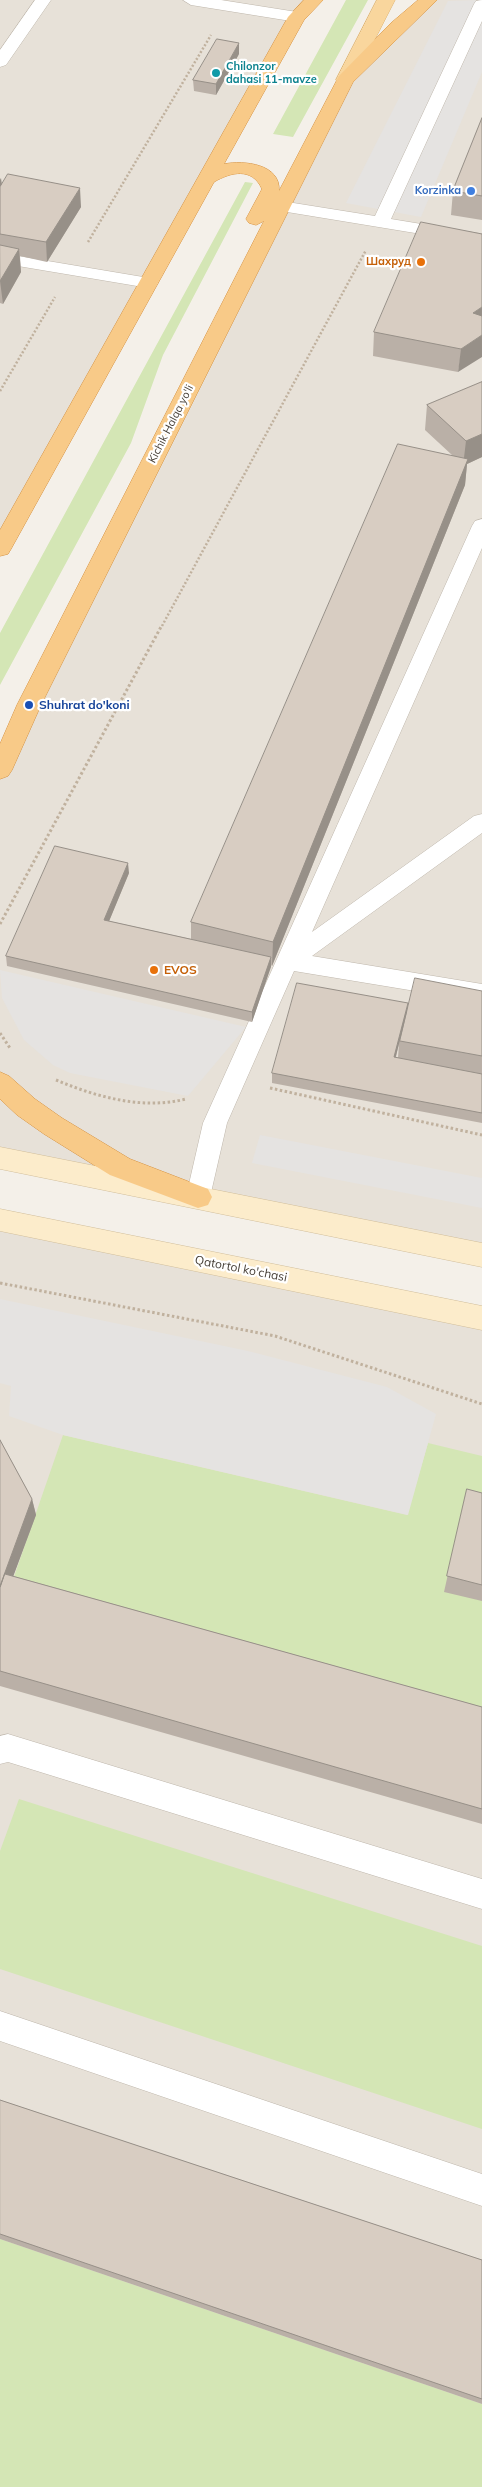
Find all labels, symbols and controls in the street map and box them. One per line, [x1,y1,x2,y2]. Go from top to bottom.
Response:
place label: Chilonzor dahasi 11-mavze [226,60,317,86]
marker: Chilonzor dahasi 11-mavze [210,67,222,79]
place label: Korzinka [415,184,461,198]
marker: Korzinka [465,185,477,197]
place label: Шахруд [366,255,411,269]
marker: Шахруд [415,256,427,268]
street label: Kichik Halqa yo'li [146,383,196,465]
place label: Shuhrat do'koni [39,698,130,712]
marker: Shuhrat do'koni [23,699,35,711]
place label: EVOS [164,963,197,977]
marker: EVOS [148,964,160,976]
street label: Qatortol ko'chasi [194,1253,288,1285]

